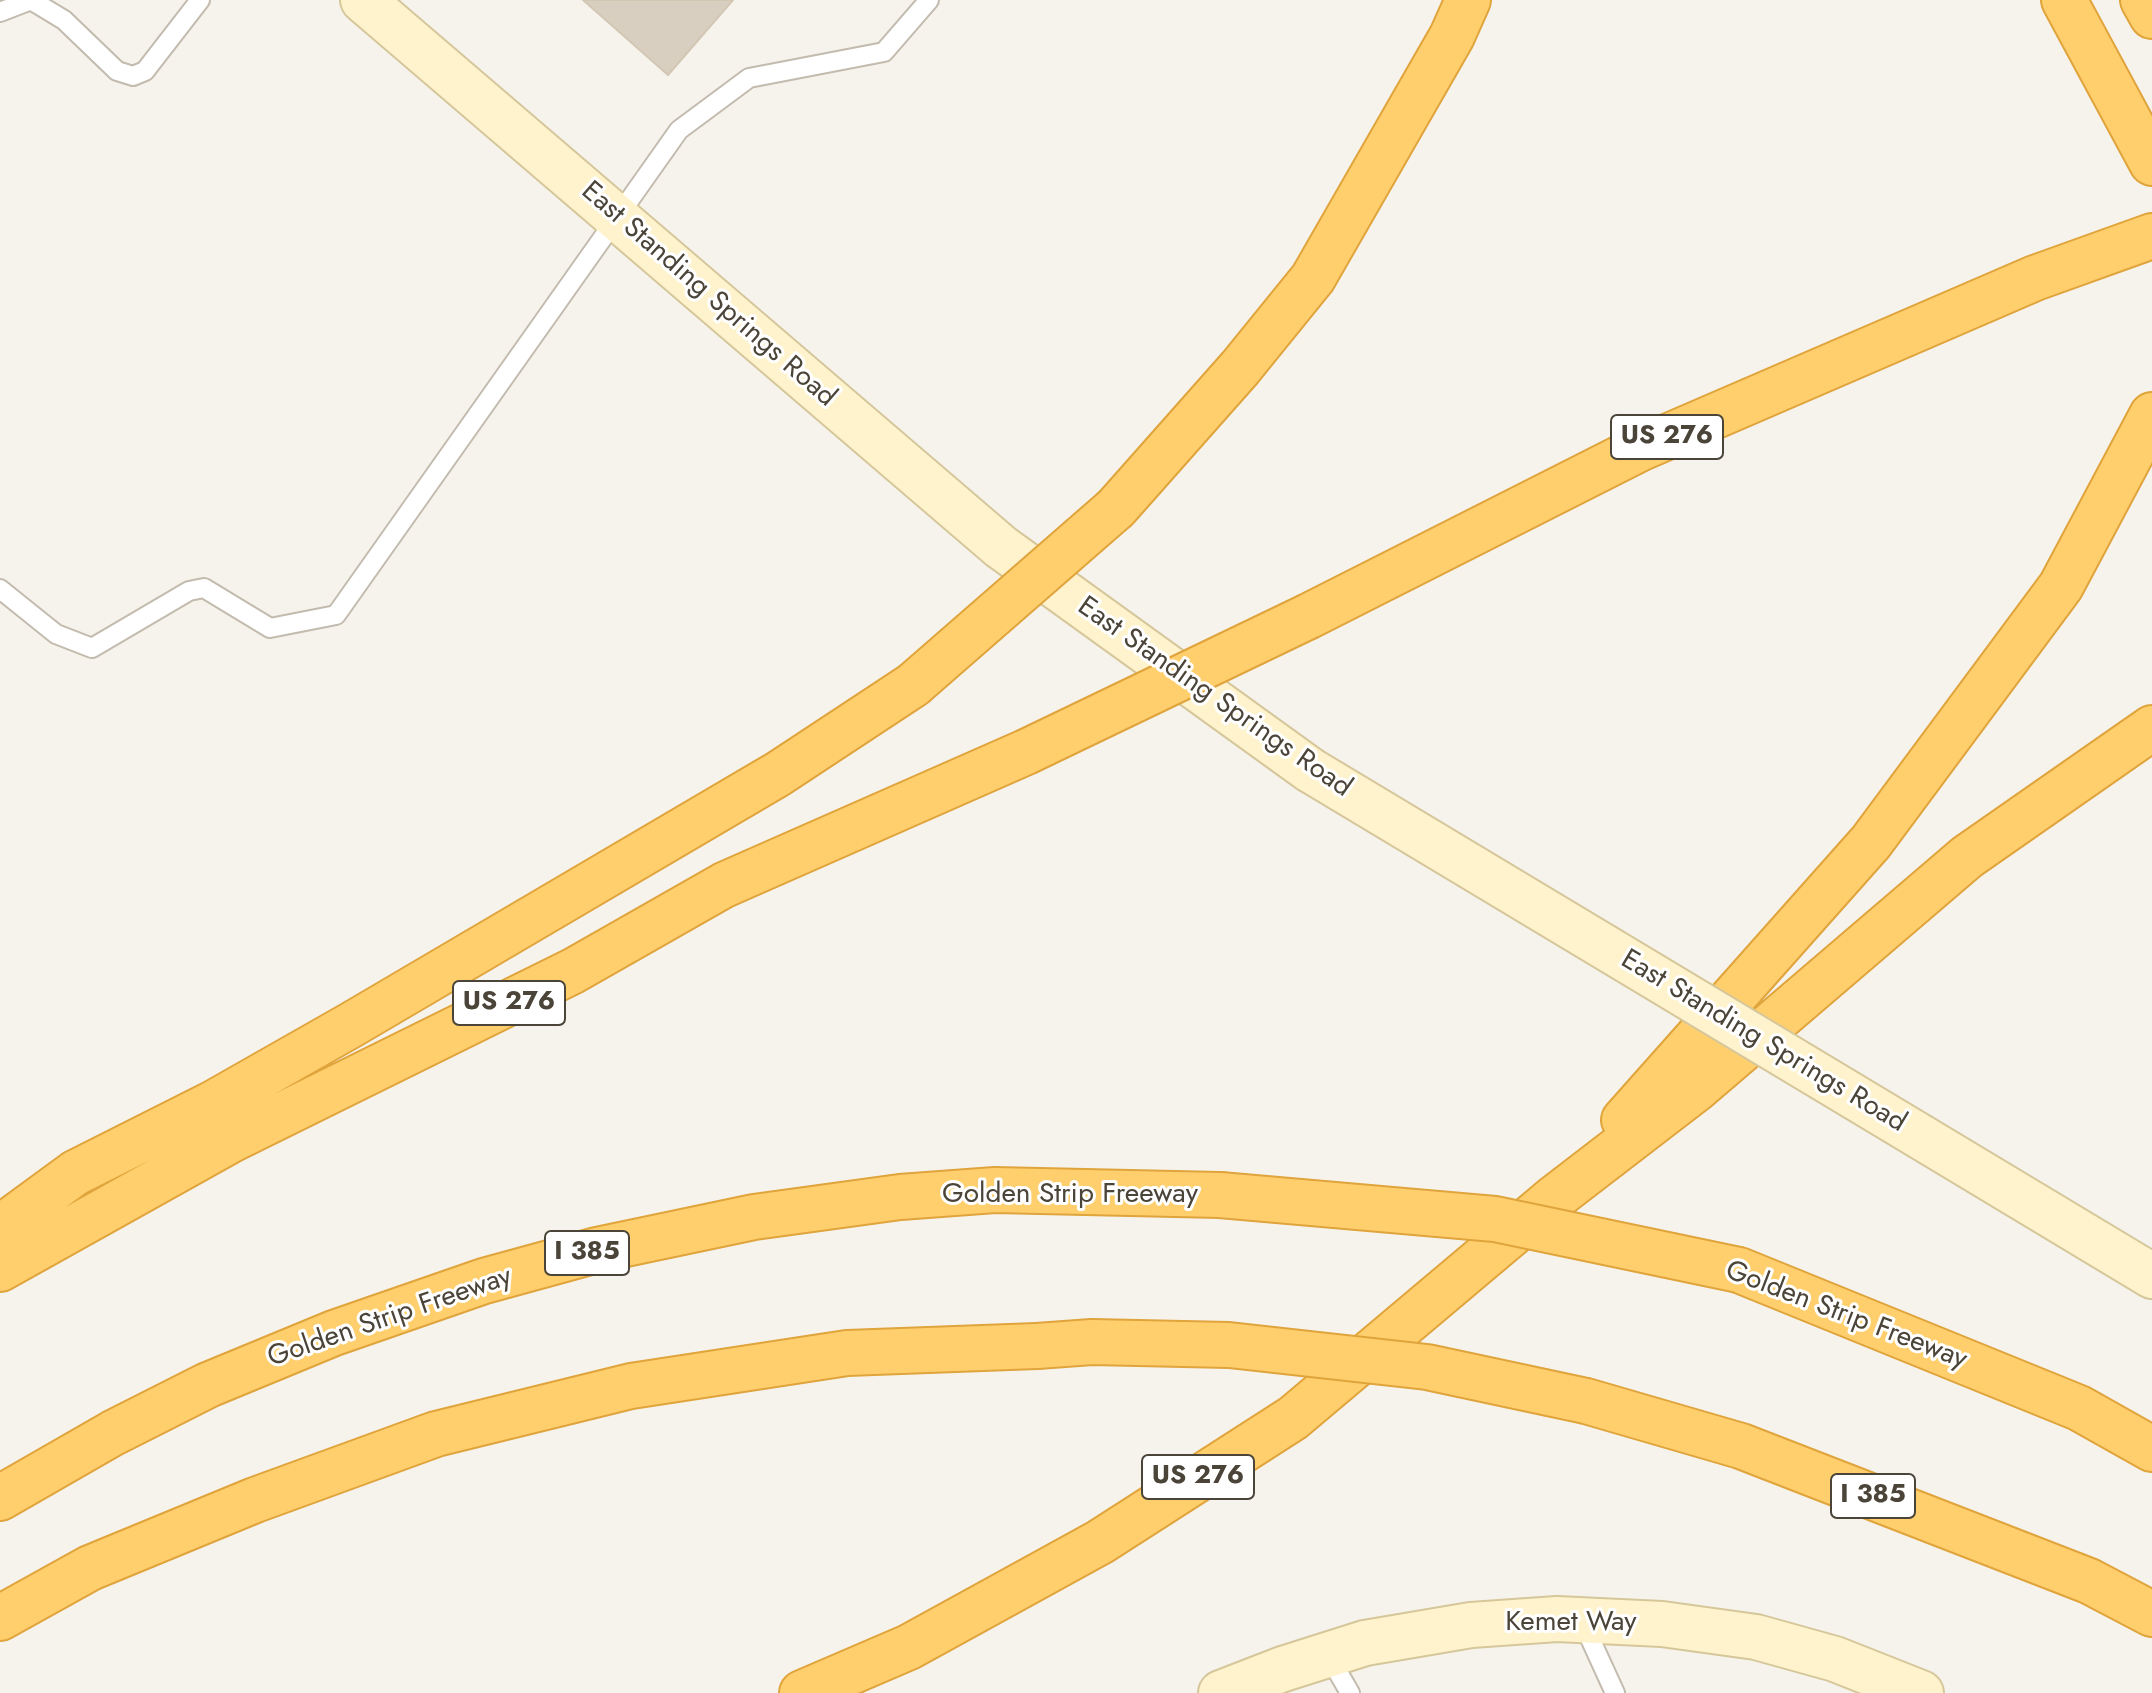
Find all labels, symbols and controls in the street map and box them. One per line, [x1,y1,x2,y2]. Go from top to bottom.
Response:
street label: East Standing Springs Road [574,175,842,415]
road number: US 276 [1611,415,1723,459]
street label: East Standing Springs Road [1071,591,1357,805]
street label: East Standing Springs Road [1614,943,1912,1141]
road number: US 276 [453,981,565,1025]
street label: Golden Strip Freeway [942,1178,1198,1212]
road number: I 385 [545,1231,629,1275]
street label: Golden Strip Freeway [1721,1254,1971,1378]
street label: Golden Strip Freeway [264,1260,516,1376]
road number: US 276 [1142,1455,1254,1499]
road number: I 385 [1831,1474,1915,1518]
street label: Kemet Way [1505,1606,1637,1640]

